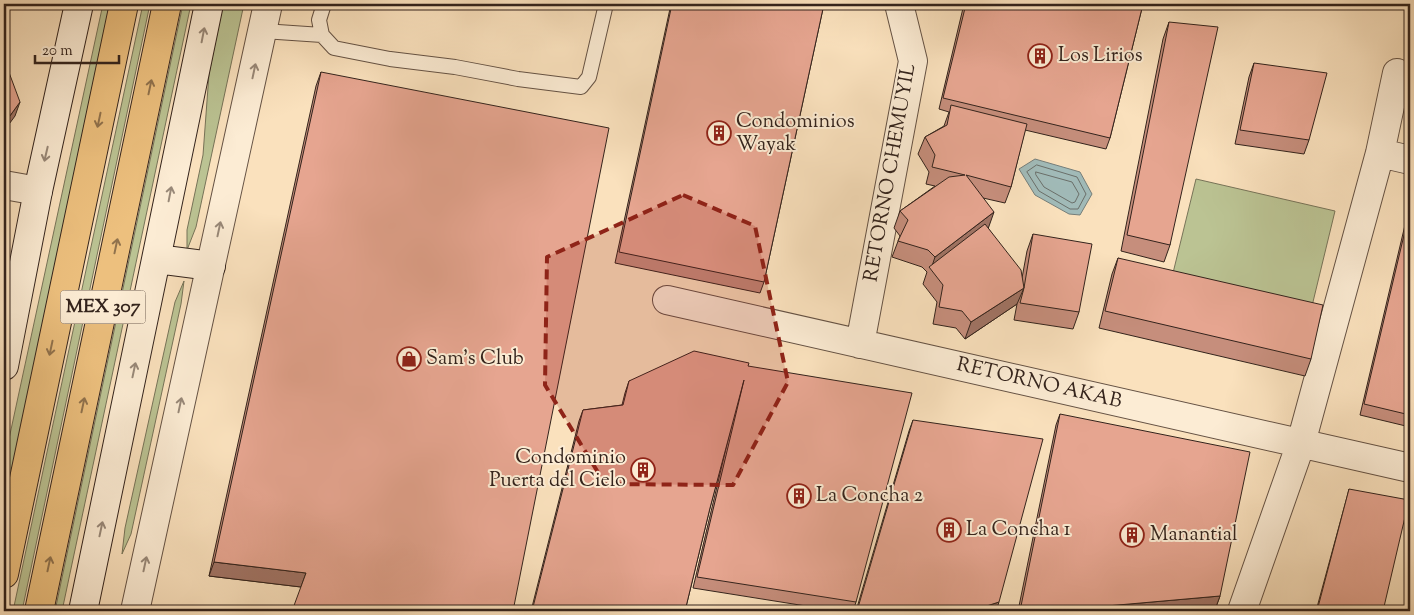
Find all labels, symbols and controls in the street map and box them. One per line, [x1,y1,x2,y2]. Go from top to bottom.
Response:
one-way arrow [199,27,208,43]
scale bar [35,32,119,64]
text: 20 m [42,41,73,62]
place label: Los Lirios [1058,42,1143,71]
building icon: Los Lirios [1027,43,1053,69]
street label: RETORNO CHEMUYIL [858,62,924,284]
one-way arrow [250,63,259,79]
one-way arrow [146,79,155,95]
place label: Condominios Wayak [736,108,855,160]
one-way arrow [94,112,103,128]
building icon: Condominios Wayak [706,120,732,146]
one-way arrow [41,145,50,161]
one-way arrow [166,186,176,202]
one-way arrow [215,222,224,238]
one-way arrow [112,238,121,254]
road number: MEX 307 [61,290,146,324]
one-way arrow [46,339,56,355]
place label: Sam's Club [426,345,524,374]
shop icon: Sam's Club [396,346,422,372]
street label: RETORNO AKAB [954,351,1125,417]
one-way arrow [130,363,139,379]
one-way arrow [79,397,88,413]
one-way arrow [176,397,186,413]
place label: Condominio Puerta del Cielo [489,444,626,496]
building icon: Condominio Puerta del Cielo [630,457,656,483]
place label: La Concha 2 [816,482,923,511]
building icon: La Concha 2 [786,483,812,509]
place label: La Concha 1 [966,516,1071,545]
building icon: La Concha 1 [936,517,962,543]
place label: Manantial [1150,521,1238,550]
one-way arrow [96,522,106,538]
building icon: Manantial [1119,522,1145,548]
one-way arrow [45,556,55,572]
one-way arrow [141,556,150,572]

